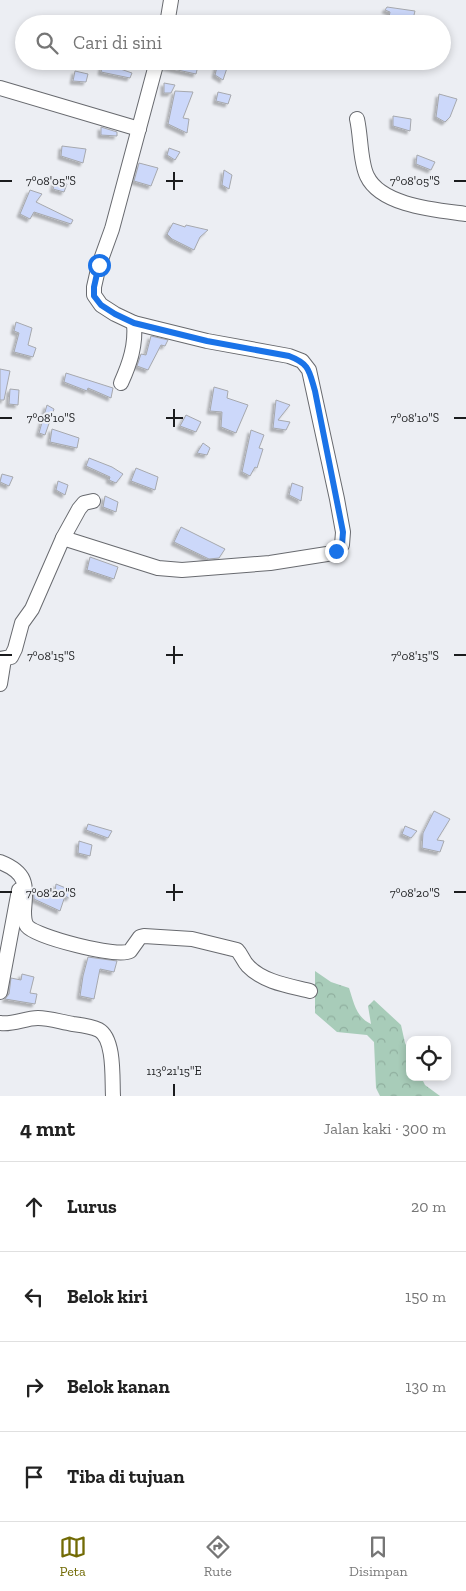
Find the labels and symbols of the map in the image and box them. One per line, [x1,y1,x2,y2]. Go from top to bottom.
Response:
text: 7°08'05"S [26,174,76,188]
text: 7°08'05"S [390,174,440,188]
route start [88,254,111,277]
text: 7°08'10"S [27,411,75,425]
text: 7°08'10"S [391,411,439,425]
route end [325,540,348,563]
text: 7°08'15"S [27,649,75,663]
text: 7°08'15"S [391,649,439,663]
text: 7°08'20"S [26,886,76,900]
text: 7°08'20"S [390,886,440,900]
text: 113°21'15"E [147,1064,201,1078]

